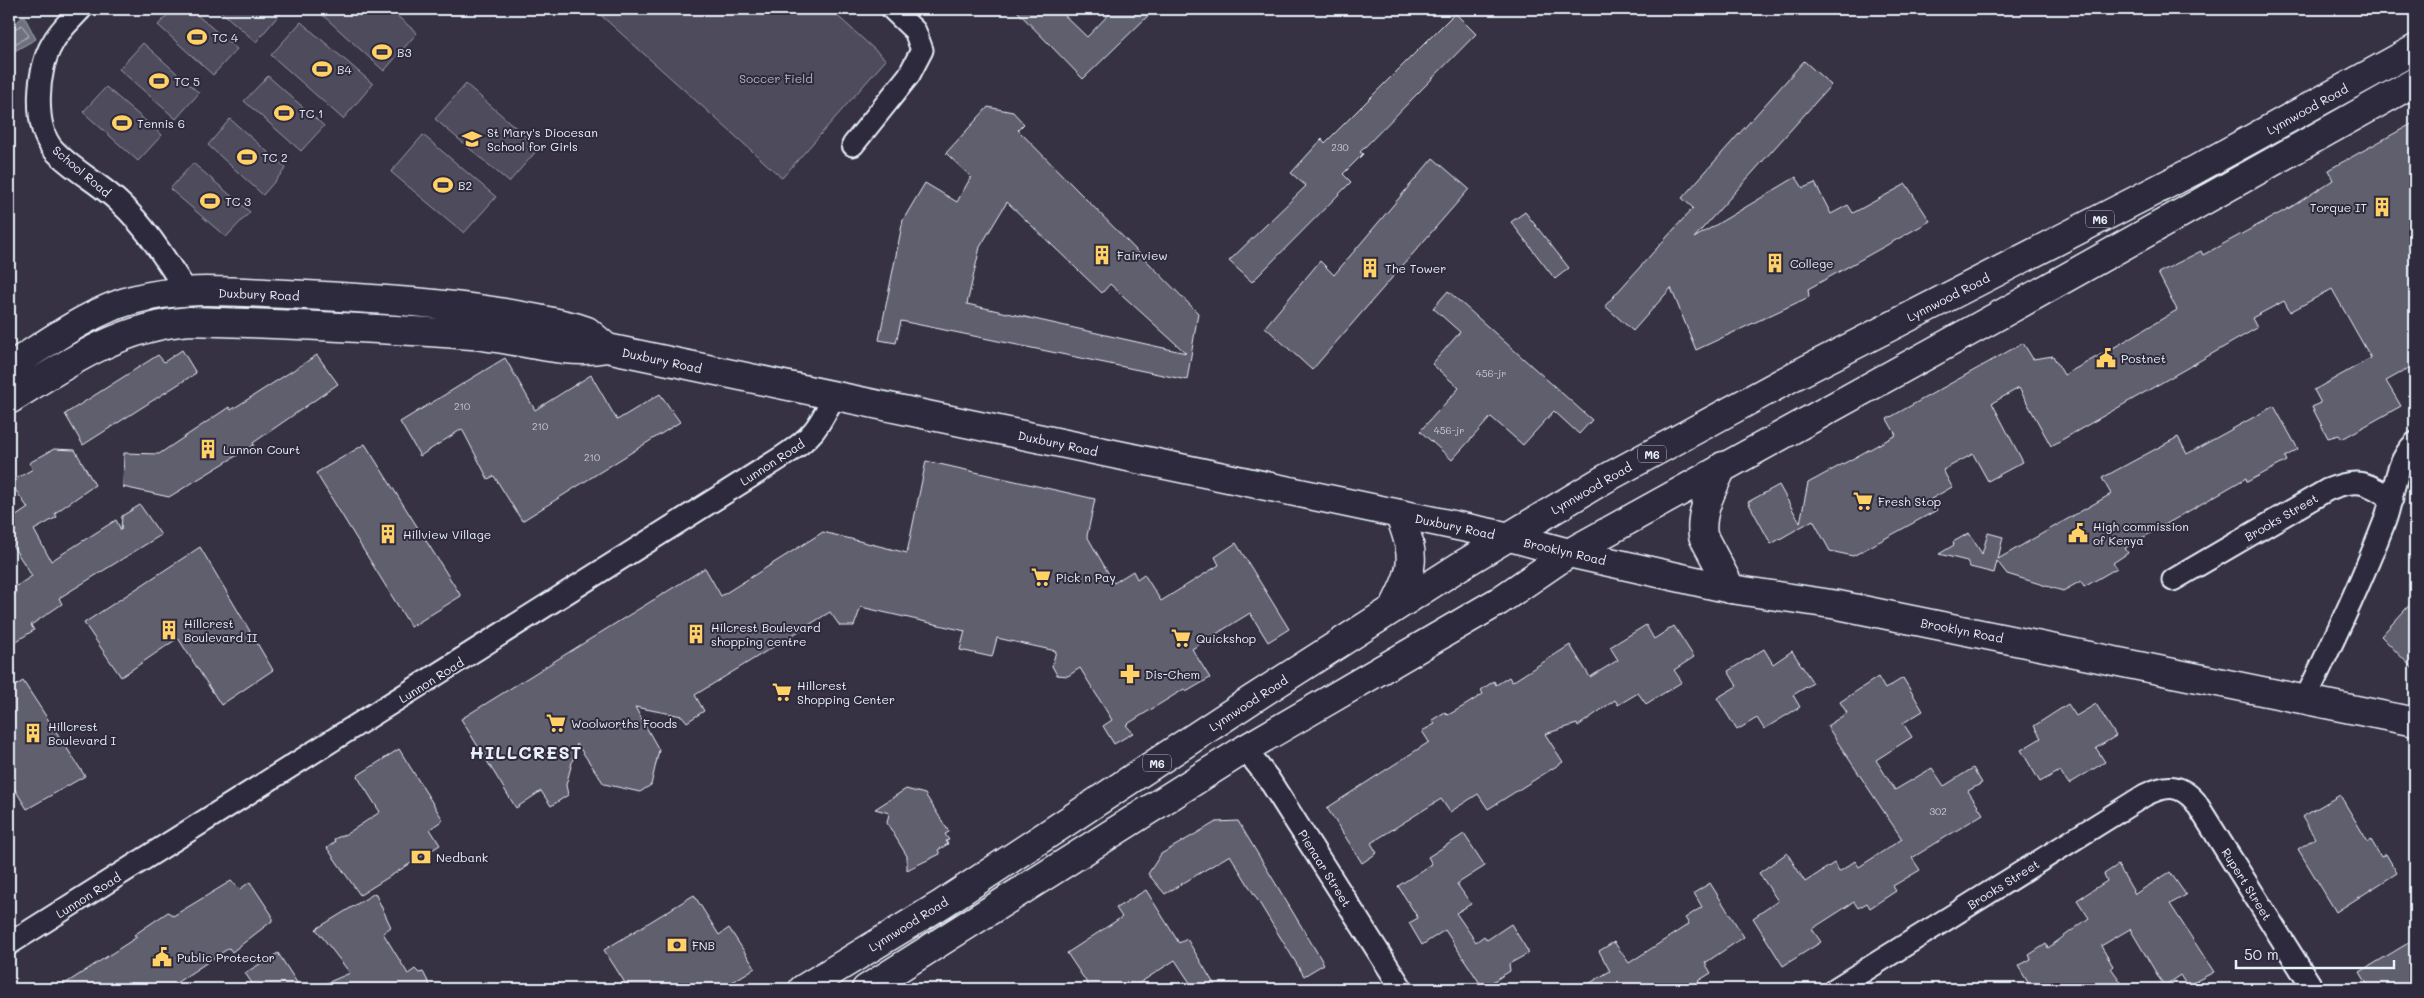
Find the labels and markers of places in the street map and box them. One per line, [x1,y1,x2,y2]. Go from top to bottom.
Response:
sports icon: TC 4 [186,26,208,48]
place label: TC 4 [212,29,238,45]
sports icon: B3 [371,41,393,63]
place label: B3 [397,44,411,60]
sports icon: B4 [311,58,333,80]
place label: B4 [337,61,352,77]
sports icon: TC 5 [148,70,170,92]
place label: TC 5 [174,73,200,89]
sports icon: TC 1 [273,102,295,124]
place label: TC 1 [299,105,323,121]
sports icon: Tennis 6 [111,112,133,134]
place label: Tennis 6 [137,115,185,131]
place label: St Mary's Diocesan School for Girls [487,124,598,154]
school or university icon: St Mary's Diocesan School for Girls [461,128,483,150]
sports icon: TC 2 [236,146,258,168]
place label: TC 2 [262,149,288,165]
sports icon: B2 [432,174,454,196]
place label: B2 [458,177,472,193]
sports icon: TC 3 [199,190,221,212]
place label: TC 3 [225,193,251,209]
building icon: Torque IT [2371,196,2393,218]
place label: Torque IT [2310,199,2367,215]
building icon: Fairview [1091,244,1113,266]
place label: Fairview [1117,247,1168,263]
building icon: College [1764,252,1786,274]
place label: College [1790,255,1834,271]
building icon: The Tower [1359,257,1381,279]
place label: The Tower [1385,260,1446,276]
public building icon: Postnet [2095,347,2117,369]
place label: Postnet [2121,350,2166,366]
building icon: Lunnon Court [197,438,219,460]
place label: Lunnon Court [223,441,300,457]
supermarket icon: Fresh Stop [1852,490,1874,512]
place label: Fresh Stop [1878,493,1941,509]
place label: High commission of Kenya [2093,518,2189,548]
public building icon: High commission of Kenya [2067,522,2089,544]
building icon: Hillview Village [377,523,399,545]
place label: Hillview Village [403,526,491,542]
supermarket icon: Pick n Pay [1030,566,1052,588]
place label: Pick n Pay [1056,569,1116,585]
place label: Hillcrest Boulevard II [184,615,257,645]
building icon: Hillcrest Boulevard II [158,619,180,641]
place label: Hilcrest Boulevard shopping centre [711,619,821,649]
building icon: Hilcrest Boulevard shopping centre [685,623,707,645]
supermarket icon: Quickshop [1170,627,1192,649]
place label: Quickshop [1196,630,1256,646]
pharmacy icon: Dis-Chem [1119,663,1141,685]
place label: Dis-Chem [1145,666,1200,682]
place label: Hillcrest Shopping Center [797,677,895,707]
supermarket icon: Hillcrest Shopping Center [771,681,793,703]
supermarket icon: Woolworths Foods [545,712,567,734]
place label: Woolworths Foods [571,715,678,731]
place label: Hillcrest Boulevard I [48,718,116,748]
building icon: Hillcrest Boulevard I [22,722,44,744]
bank icon: Nedbank [410,846,432,868]
place label: Nedbank [436,849,488,865]
bank icon: FNB [666,934,688,956]
place label: FNB [692,937,715,953]
public building icon: Public Protector [151,946,173,968]
place label: Public Protector [177,949,275,965]

